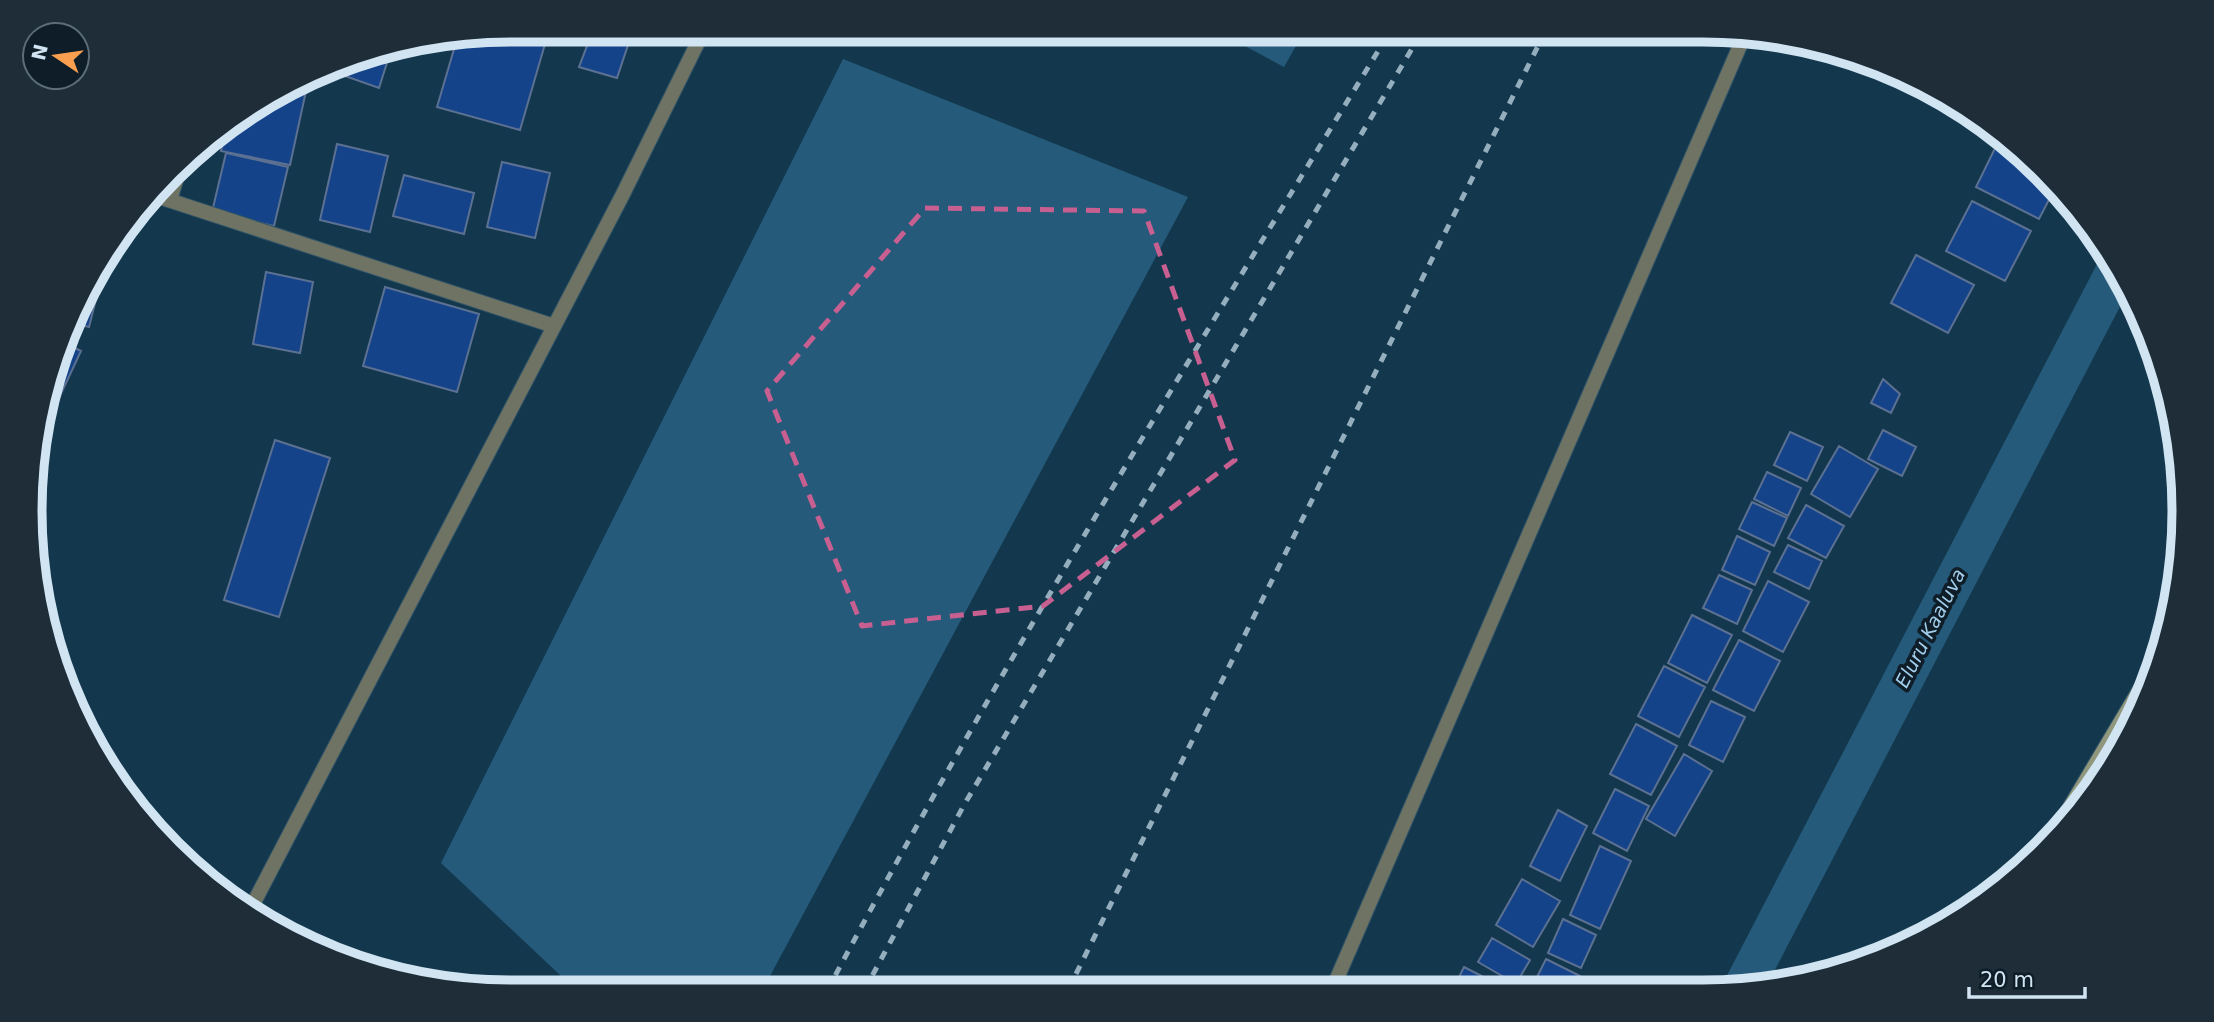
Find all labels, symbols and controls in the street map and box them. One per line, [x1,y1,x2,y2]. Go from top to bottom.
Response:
north arrow [21,21,91,91]
text: N [27,42,52,62]
water label: Eluru Kaaluva [1891,565,1969,691]
scale bar [1969,956,2084,1000]
text: 20 m [1980,968,2034,992]

